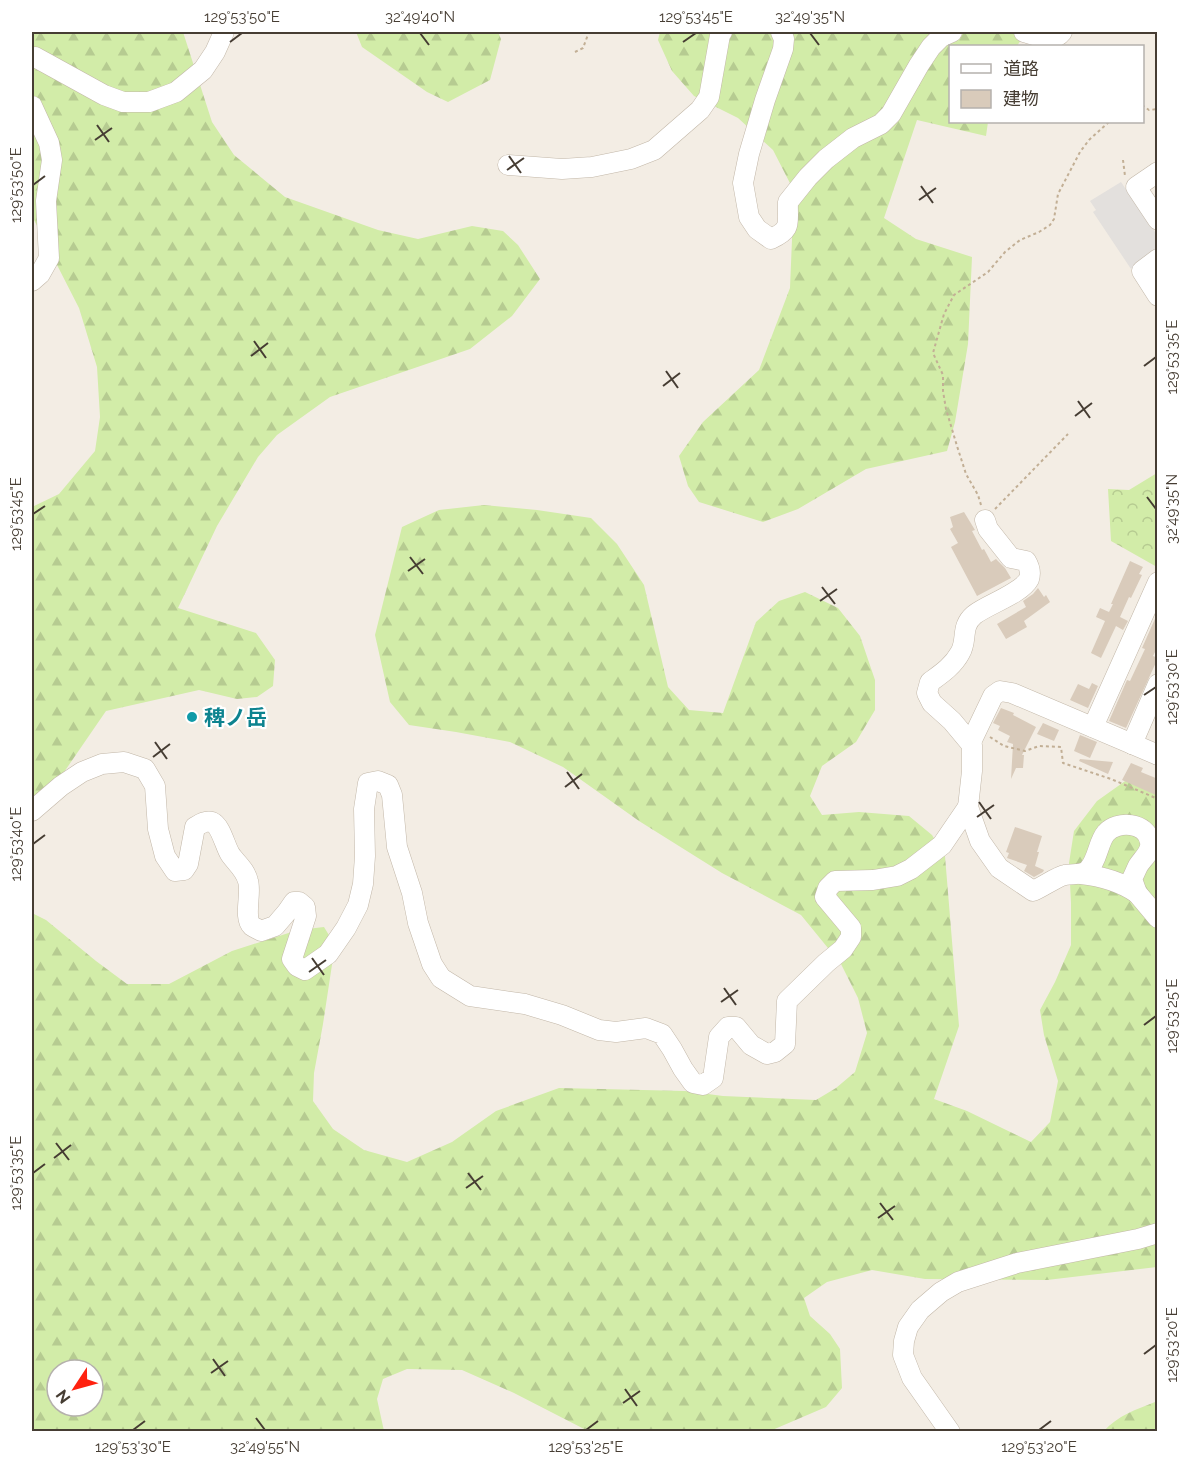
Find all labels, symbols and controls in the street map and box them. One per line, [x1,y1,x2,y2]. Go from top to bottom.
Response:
text: 129°53'50"E [204,8,280,26]
text: 32°49'40"N [385,8,455,26]
text: 129°53'45"E [659,8,733,26]
text: 32°49'35"N [775,8,845,26]
legend [949,45,1144,123]
text: 道路 [1003,58,1039,79]
text: 建物 [1003,88,1039,109]
text: 129°53'50"E [7,147,25,223]
text: 129°53'35"E [1163,320,1181,394]
text: 32°49'35"N [1163,474,1181,544]
text: 129°53'45"E [7,477,25,551]
text: 129°53'30"E [1163,649,1181,725]
place label: 稗ノ岳 [204,705,267,730]
marker: 稗ノ岳 [185,710,199,724]
text: 129°53'40"E [7,807,25,881]
text: 129°53'25"E [1163,979,1181,1053]
text: 129°53'35"E [7,1136,25,1210]
text: 129°53'20"E [1163,1307,1181,1383]
north arrow [45,1358,105,1418]
text: N [52,1386,75,1407]
text: 129°53'30"E [95,1438,171,1456]
text: 32°49'55"N [230,1438,300,1456]
text: 129°53'25"E [549,1438,623,1456]
text: 129°53'20"E [1001,1438,1077,1456]

